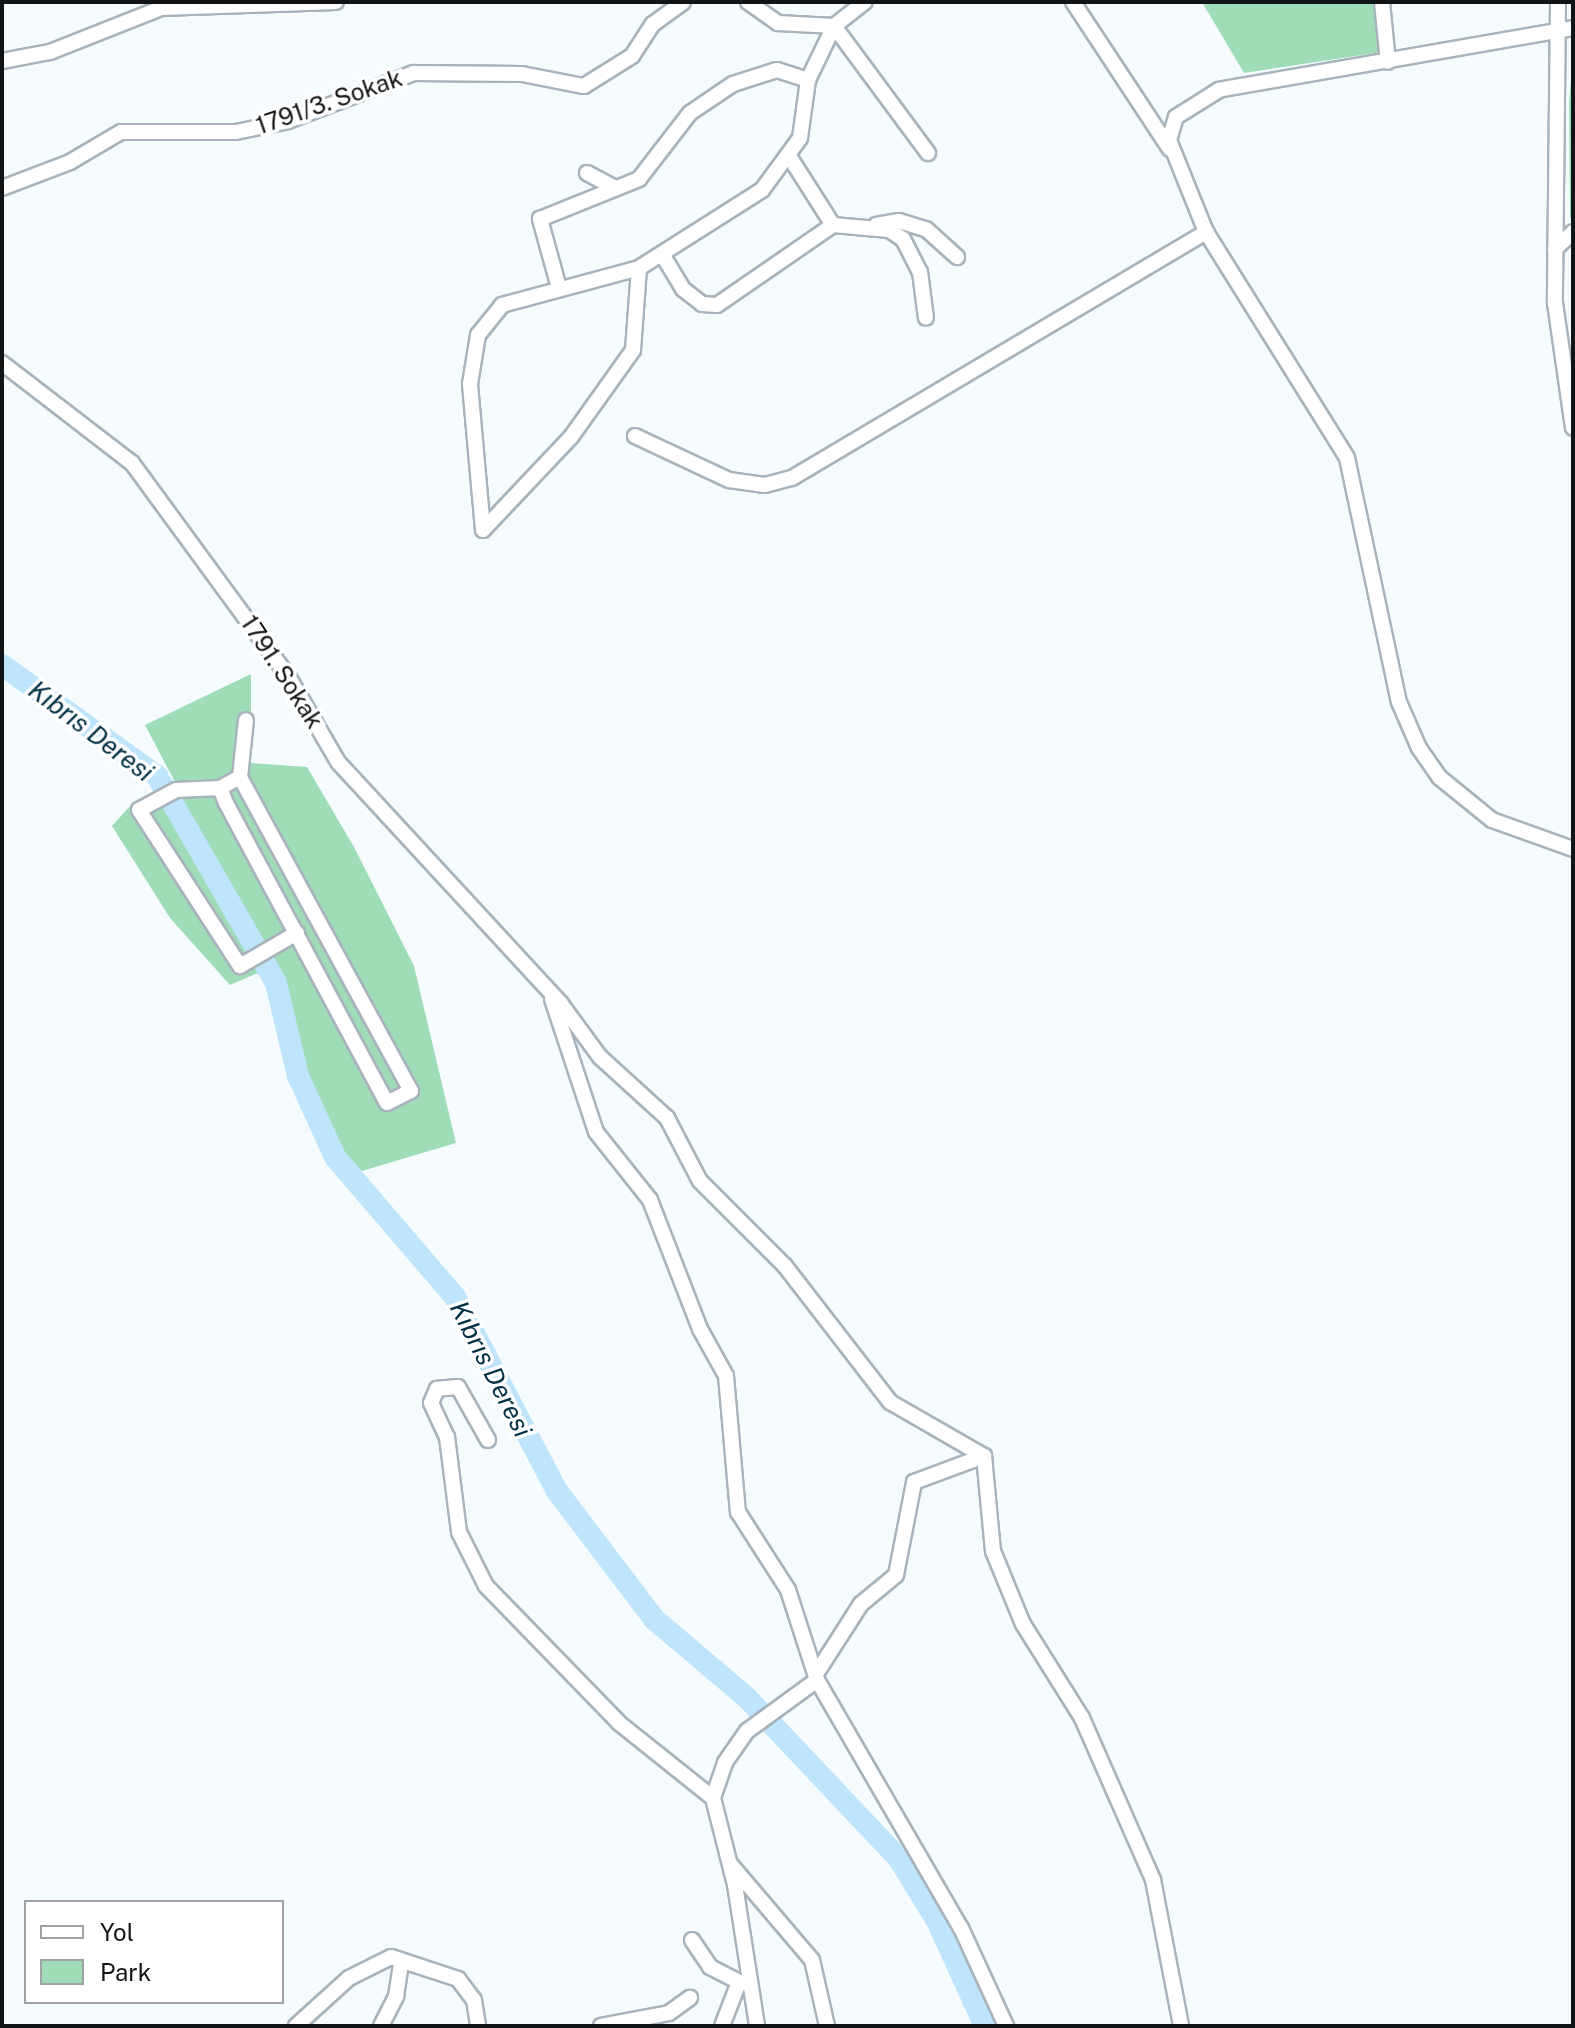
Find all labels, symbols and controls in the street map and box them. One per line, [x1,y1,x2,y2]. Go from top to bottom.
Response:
street label: 1791/3. Sokak [252,64,406,140]
street label: 1791. Sokak [235,610,329,734]
water label: Kıbrıs Deresi [22,674,160,788]
water label: Kıbrıs Deresi [443,1296,539,1442]
legend [24,1900,284,2004]
text: Yol [100,1918,134,1946]
text: Park [100,1958,151,1986]

